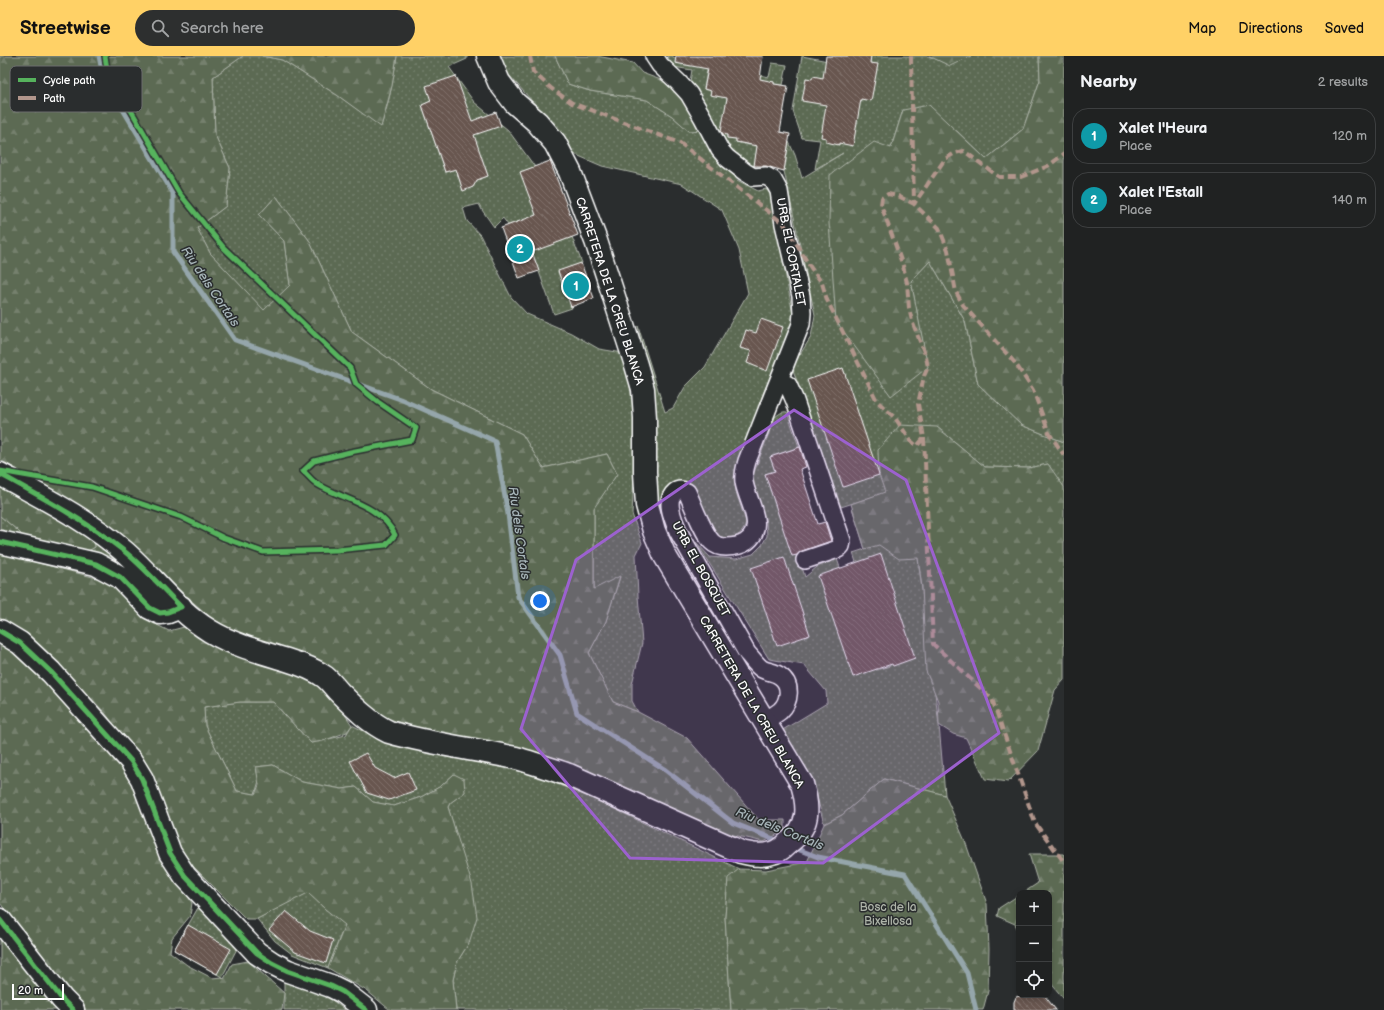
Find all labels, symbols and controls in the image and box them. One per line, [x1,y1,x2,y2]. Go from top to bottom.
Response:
search box [135,10,415,46]
text: Streetwise [20,17,111,40]
icon: search [149,17,171,39]
text: Search here [181,19,264,38]
text: Map [1188,20,1216,37]
text: Directions [1238,20,1303,37]
text: Saved [1325,20,1364,37]
legend [10,66,142,112]
text: Nearby [1080,72,1137,92]
text: Cycle path [43,74,95,87]
text: 2 results [1318,74,1368,90]
text: Path [43,92,65,105]
text: Xalet l'Heura [1119,119,1207,138]
text: 1 [1091,128,1097,144]
text: 120 m [1332,128,1367,144]
text: Place [1119,138,1152,154]
text: Xalet l'Estall [1119,183,1203,202]
text: 2 [1090,192,1098,208]
text: 140 m [1332,192,1367,208]
street label: CARRETERA DE LA CREU BLANCA [572,195,647,388]
street label: URB. EL CORTALET [773,197,809,308]
text: Place [1119,202,1152,218]
pin: 2 [507,234,533,264]
water label: Riu dels Cortals [177,243,243,330]
pin: 1 [563,271,589,301]
water label: Riu dels Cortals [505,486,534,581]
street label: URB. EL BOSQUET [668,519,733,620]
your location [530,591,550,611]
street label: CARRETERA DE LA CREU BLANCA [696,613,808,792]
water label: Riu dels Cortals [733,804,826,854]
map controls [1016,890,1052,998]
button: + [1016,890,1052,926]
park label: Bosc de la Bixellosa [859,900,917,929]
button: − [1016,926,1052,962]
button: locate [1016,962,1052,998]
scale bar [12,982,64,1001]
text: 20 m [18,984,43,997]

